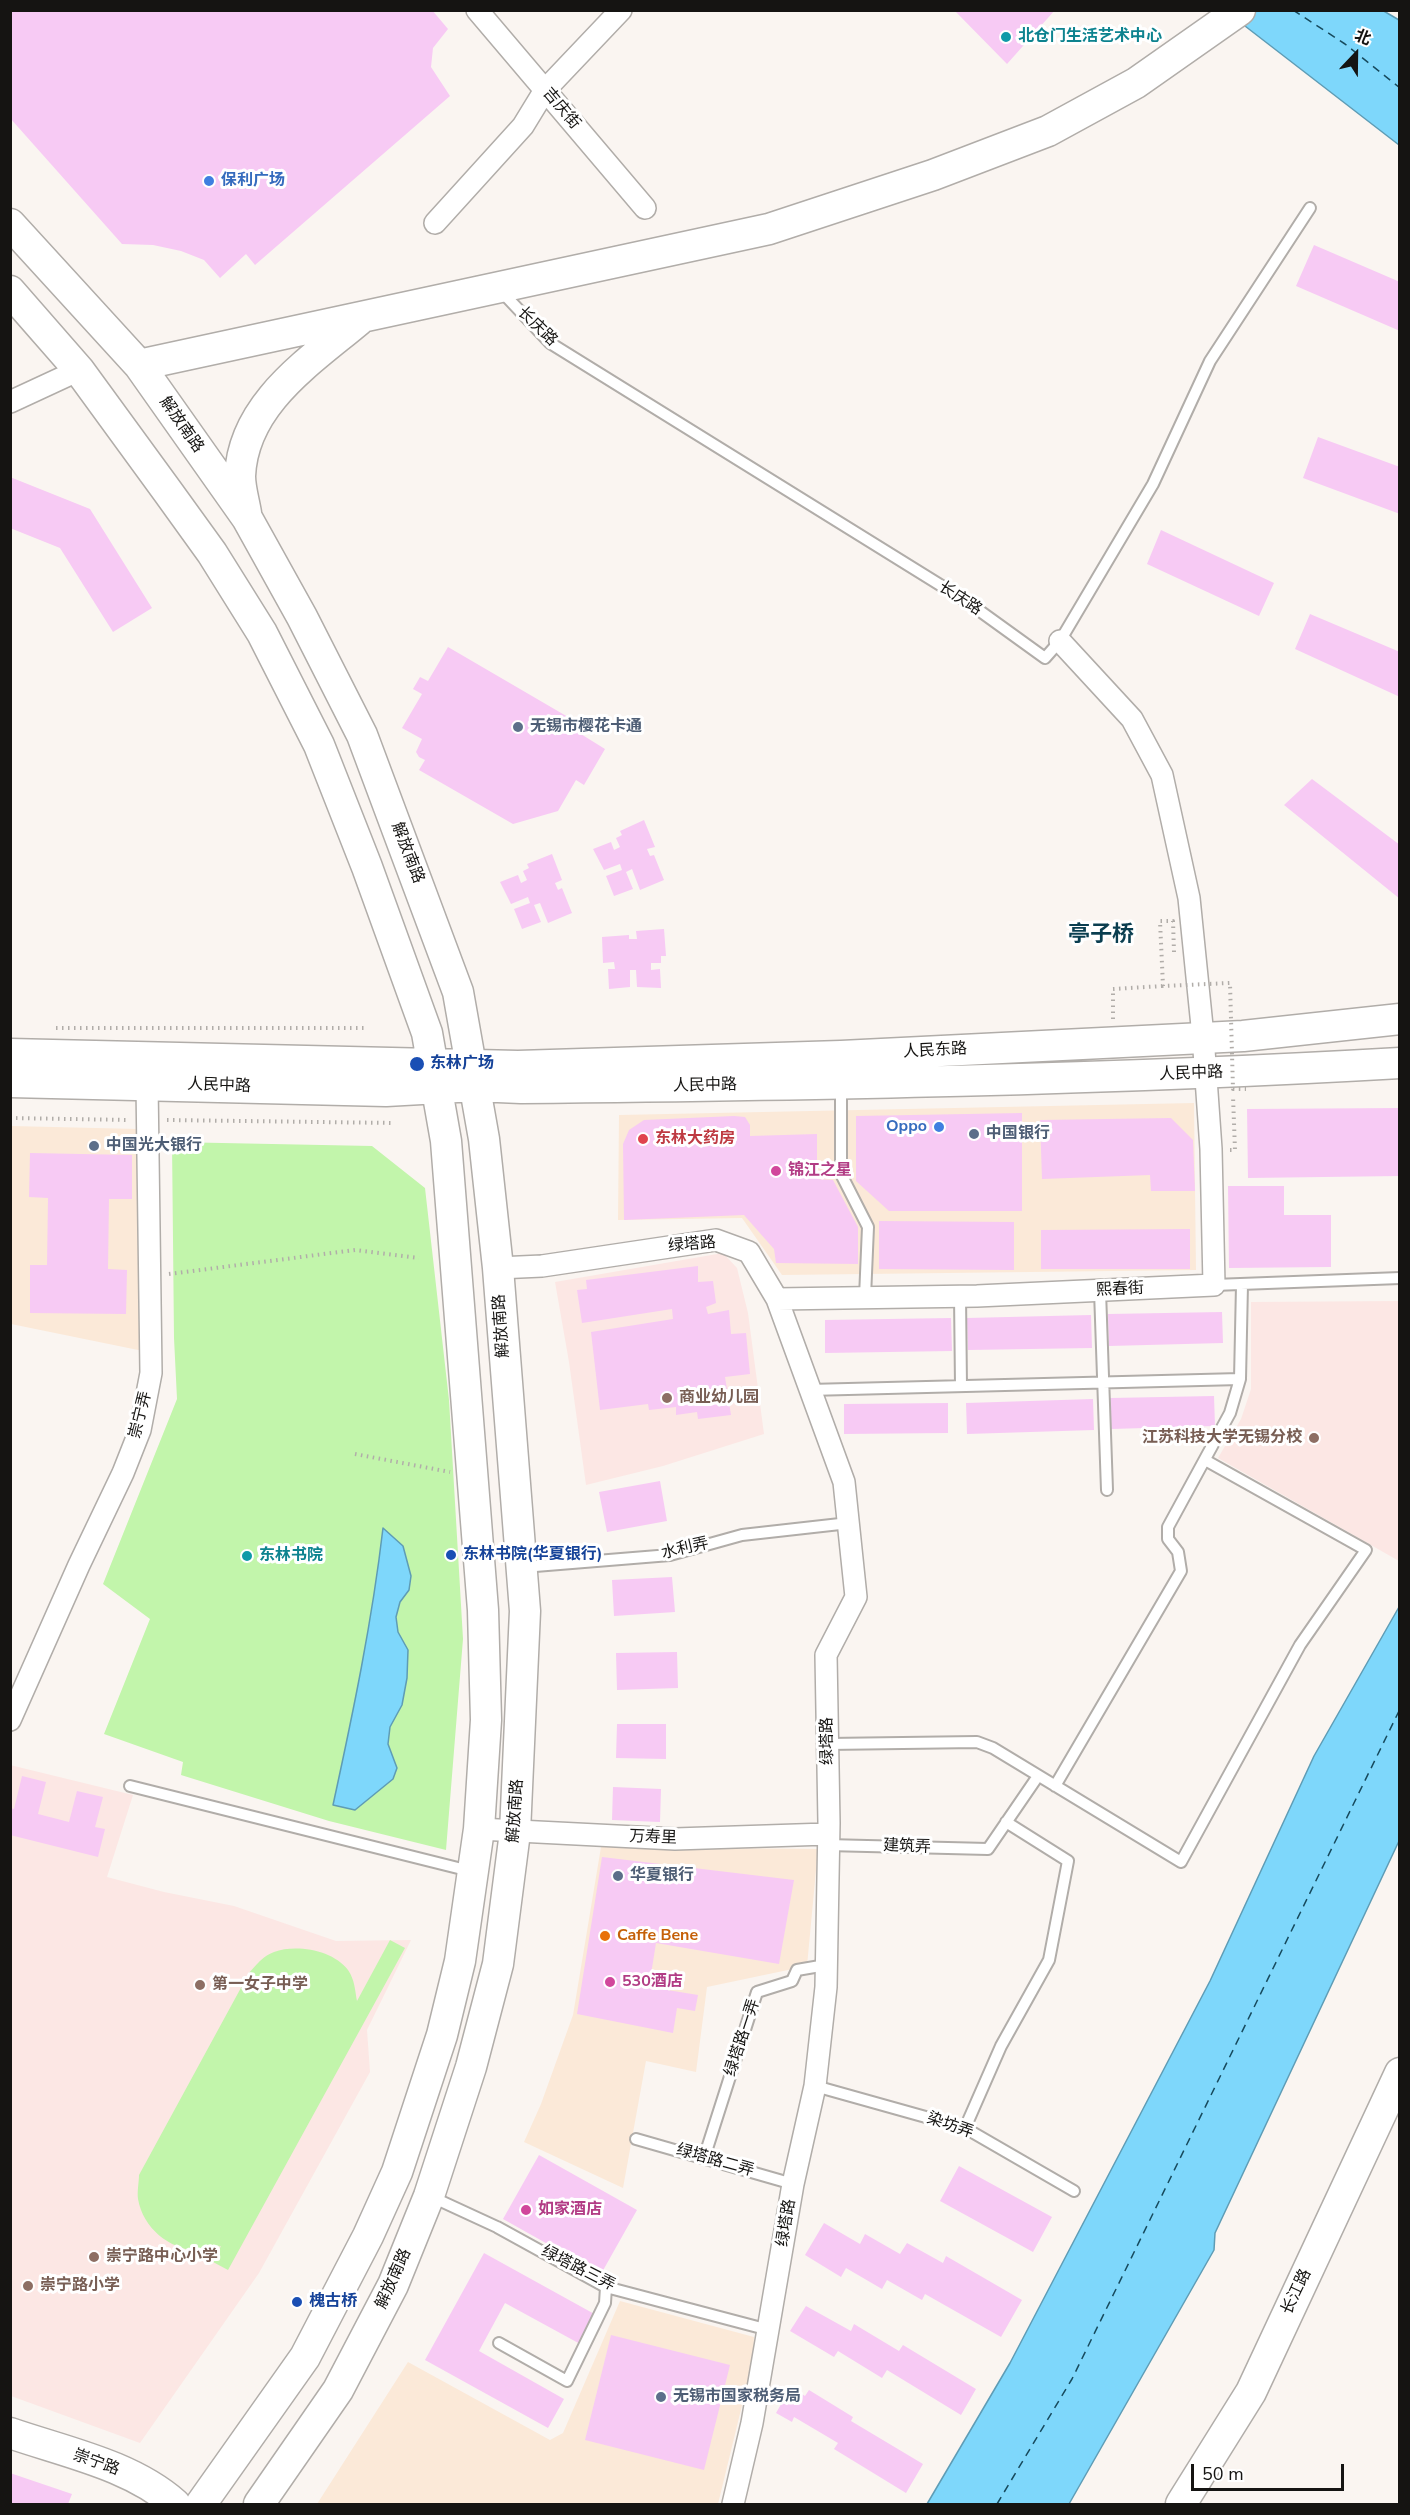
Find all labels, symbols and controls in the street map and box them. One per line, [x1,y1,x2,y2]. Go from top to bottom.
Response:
north arrow [1326,24,1386,84]
text: 北 [1351,24,1374,51]
place label: 北仓门生活艺术中心 [1018,27,1162,47]
marker: 北仓门生活艺术中心 [999,30,1013,44]
street label: 吉庆街 [538,84,584,134]
place label: 保利广场 [221,171,285,191]
marker: 保利广场 [202,174,216,188]
street label: 长庆路 [513,303,561,351]
street label: 解放南路 [155,393,207,457]
street label: 长庆路 [935,578,985,620]
place label: 无锡市樱花卡通 [530,717,642,737]
marker: 无锡市樱花卡通 [511,720,525,734]
street label: 解放南路 [387,820,427,886]
district label: 亭子桥 [1068,923,1134,949]
street label: 人民东路 [903,1040,967,1062]
place label: 东林广场 [430,1054,494,1074]
marker: 东林广场 [408,1055,426,1073]
street label: 人民中路 [1159,1063,1223,1085]
street label: 人民中路 [187,1075,251,1097]
street label: 人民中路 [673,1076,737,1096]
place label: Oppo [886,1117,927,1137]
marker: Oppo [932,1120,946,1134]
place label: 中国银行 [986,1124,1050,1144]
marker: 中国银行 [967,1127,981,1141]
place label: 东林大药房 [655,1129,735,1149]
marker: 东林大药房 [636,1132,650,1146]
place label: 中国光大银行 [106,1136,202,1156]
marker: 中国光大银行 [87,1139,101,1153]
place label: 锦江之星 [788,1161,852,1181]
marker: 锦江之星 [769,1164,783,1178]
street label: 绿塔路 [667,1233,717,1257]
street label: 熙春街 [1096,1279,1144,1301]
street label: 解放南路 [490,1293,514,1359]
place label: 商业幼儿园 [679,1388,759,1408]
street label: 崇宁弄 [126,1389,156,1441]
marker: 商业幼儿园 [660,1391,674,1405]
place label: 江苏科技大学无锡分校 [1142,1428,1302,1448]
marker: 江苏科技大学无锡分校 [1307,1431,1321,1445]
street label: 水利弄 [659,1534,711,1564]
place label: 东林书院(华夏银行) [463,1545,602,1565]
place label: 东林书院 [259,1546,323,1566]
marker: 东林书院(华夏银行) [444,1548,458,1562]
marker: 东林书院 [240,1549,254,1563]
street label: 绿塔路 [818,1717,838,1765]
street label: 解放南路 [504,1778,528,1844]
street label: 万寿里 [629,1828,677,1848]
street label: 建筑弄 [883,1837,931,1857]
place label: 华夏银行 [630,1866,694,1886]
marker: 华夏银行 [611,1869,625,1883]
place label: Caffe Bene [617,1926,698,1946]
marker: Caffe Bene [598,1929,612,1943]
place label: 530酒店 [622,1972,683,1992]
place label: 第一女子中学 [212,1975,308,1995]
marker: 530酒店 [603,1975,617,1989]
marker: 第一女子中学 [193,1978,207,1992]
street label: 绿塔路一弄 [722,1997,764,2079]
street label: 染坊弄 [924,2109,976,2143]
street label: 绿塔路二弄 [674,2141,756,2181]
street label: 绿塔路 [774,2198,800,2248]
place label: 如家酒店 [538,2200,602,2220]
marker: 如家酒店 [519,2203,533,2217]
street label: 绿塔路三弄 [538,2242,618,2296]
street label: 解放南路 [372,2246,416,2312]
place label: 崇宁路中心小学 [106,2247,218,2267]
marker: 崇宁路中心小学 [87,2250,101,2264]
street label: 长江路 [1278,2266,1316,2318]
place label: 崇宁路小学 [40,2276,120,2296]
marker: 崇宁路小学 [21,2279,35,2293]
place label: 槐古桥 [309,2292,357,2312]
marker: 槐古桥 [290,2295,304,2309]
place label: 无锡市国家税务局 [673,2387,801,2407]
marker: 无锡市国家税务局 [654,2390,668,2404]
street label: 崇宁路 [70,2446,122,2480]
scale bar [1194,2452,1347,2490]
text: 50 m [1202,2462,1244,2486]

